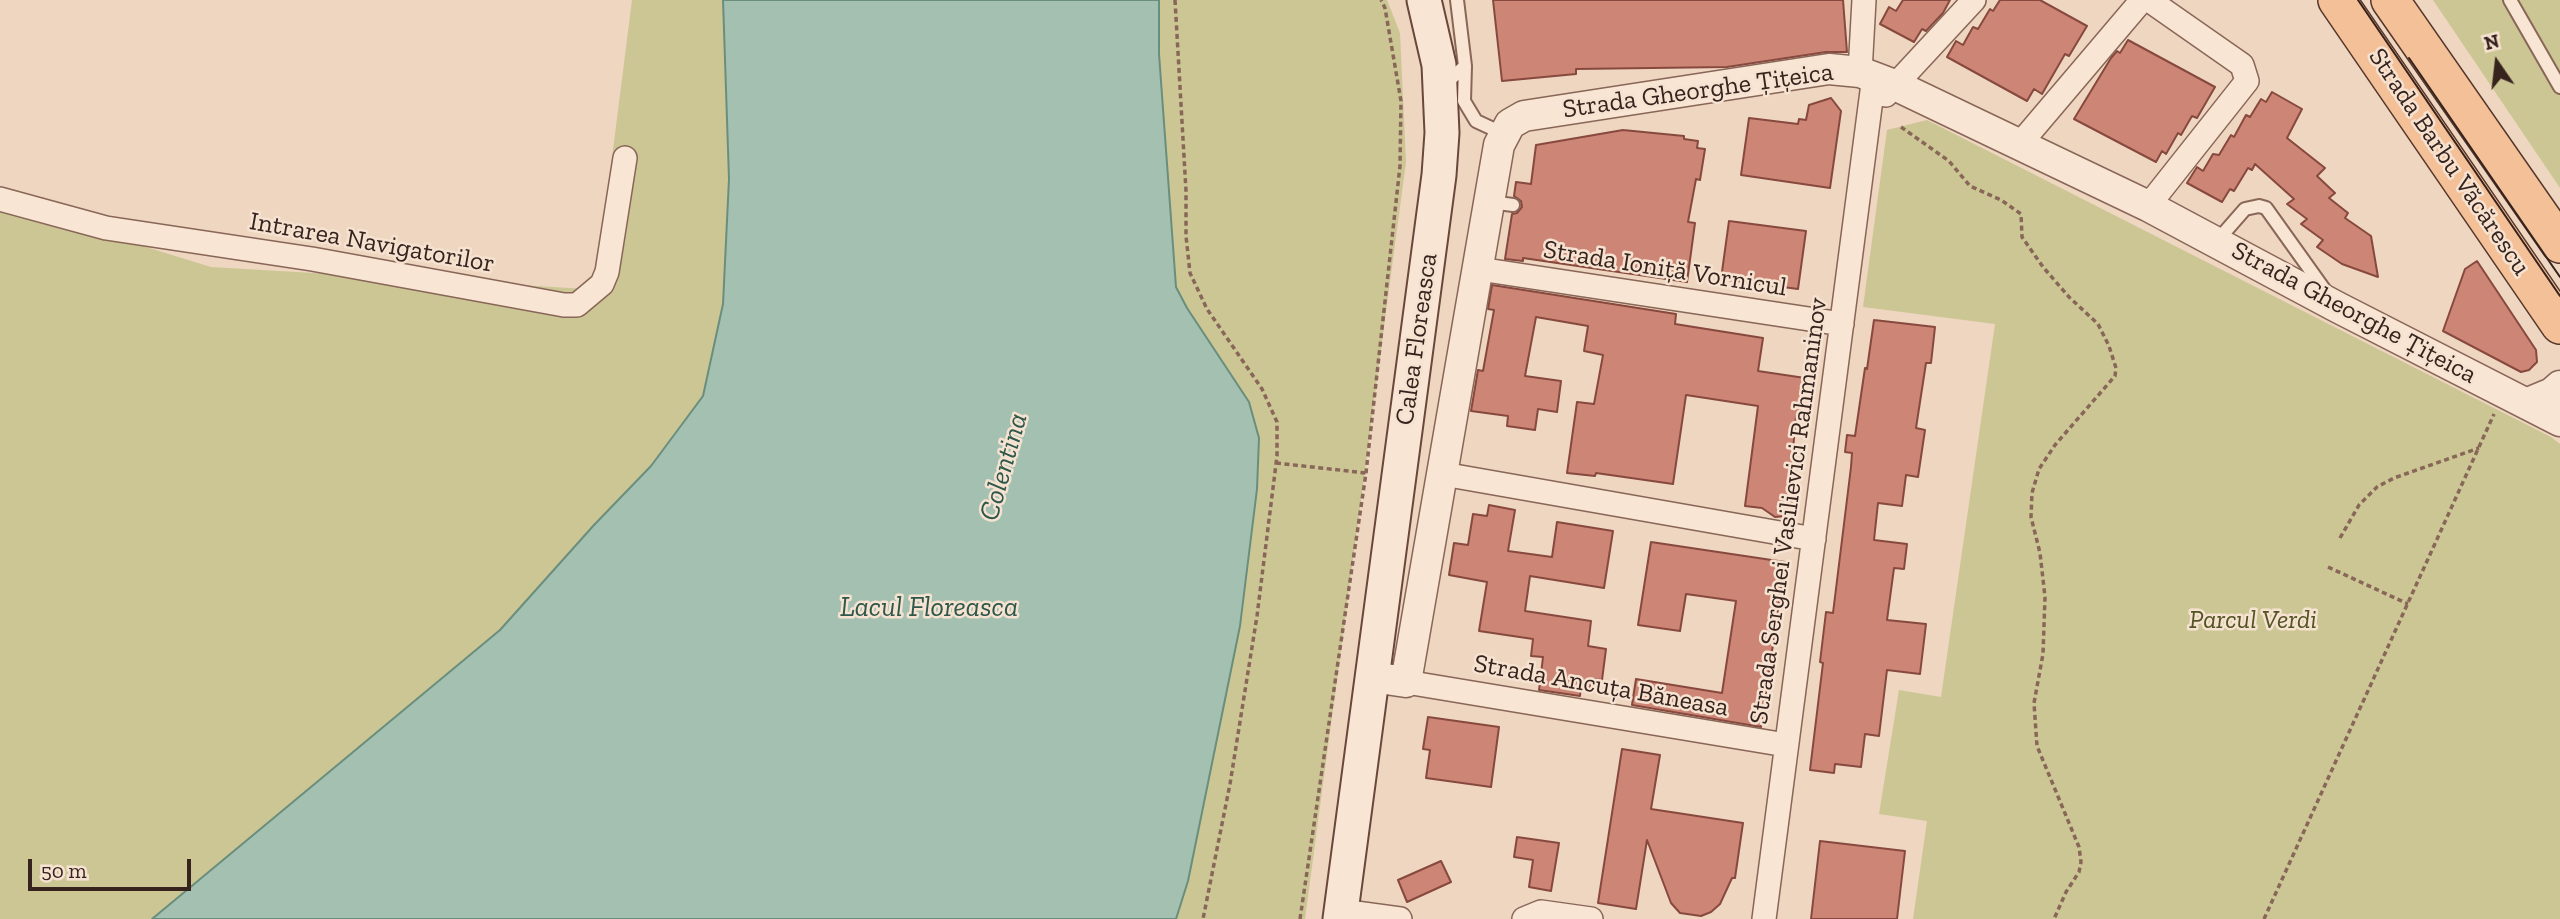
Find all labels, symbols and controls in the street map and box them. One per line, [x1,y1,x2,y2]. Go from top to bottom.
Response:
north arrow [2462,28,2532,98]
text: N [2482,29,2502,55]
street label: Strada Barbu Văcărescu [2361,43,2537,281]
street label: Strada Gheorghe Țițeica [1561,57,1835,125]
street label: Intrarea Navigatorilor [247,206,497,280]
street label: Strada Ioniță Vornicul [1541,234,1789,304]
street label: Strada Gheorghe Țițeica [2226,235,2482,391]
street label: Calea Floreasca [1389,251,1445,427]
street label: Strada Serghei Vasilievici Rahmaninov [1744,296,1834,726]
water label: Colentina [973,409,1035,525]
water label: Lacul Floreasca [840,591,1018,625]
park label: Parcul Verdi [2189,605,2317,637]
street label: Strada Ancuța Băneasa [1471,648,1731,724]
scale bar [32,846,194,890]
text: 50 m [41,858,87,883]

